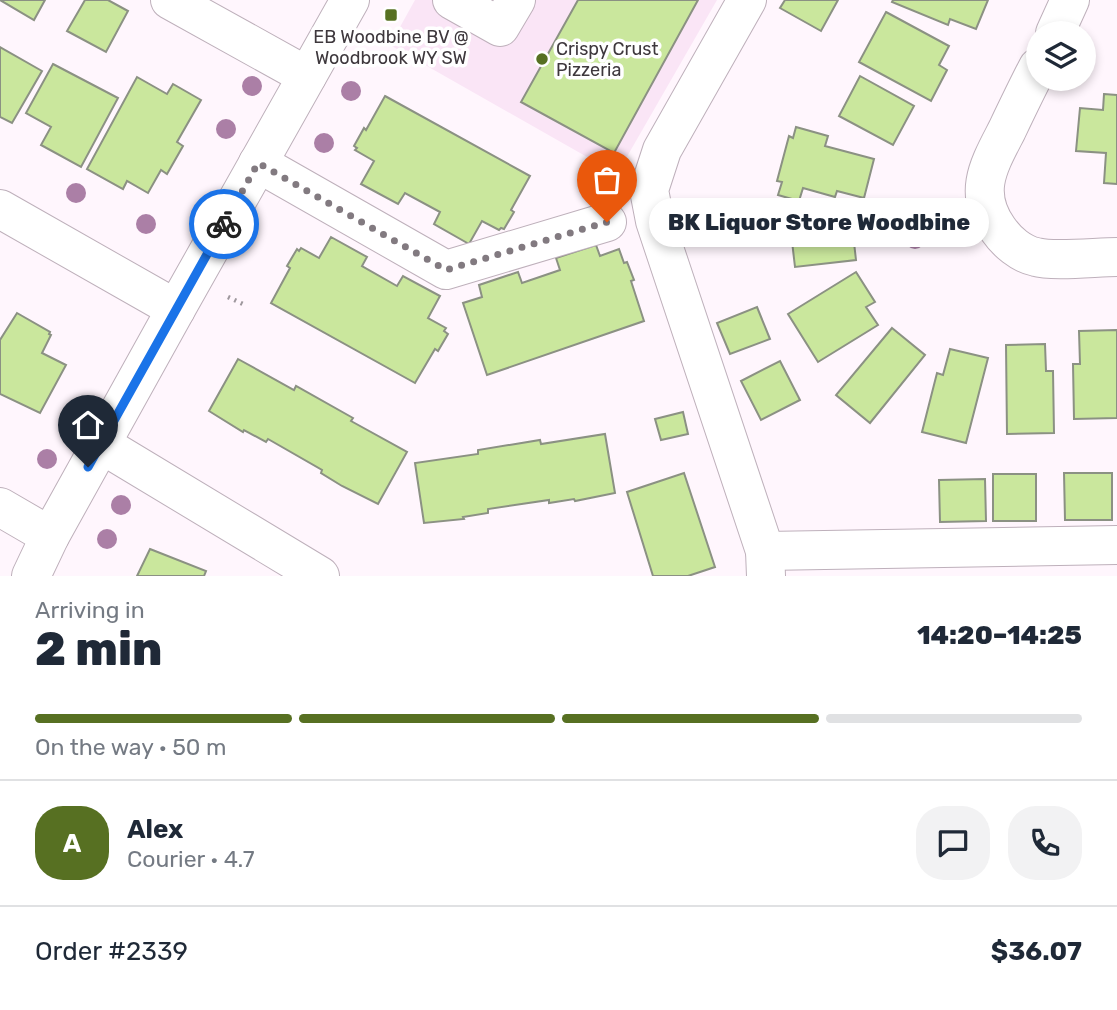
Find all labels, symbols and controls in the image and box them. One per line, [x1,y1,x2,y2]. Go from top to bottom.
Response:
marker: EB Woodbine BV @ Woodbrook WY SW [383,7,399,23]
map controls [1026,21,1096,91]
button: layers [1026,21,1096,91]
place label: EB Woodbine BV @ Woodbrook WY SW [313,26,469,69]
place label: Crispy Crust Pizzeria [556,38,658,81]
marker: Crispy Crust Pizzeria [534,51,550,67]
pin [577,150,637,222]
icon: bag [588,161,626,199]
courier [189,189,259,259]
callout: BK Liquor Store Woodbine [649,198,988,246]
icon: bike [205,205,243,243]
text: BK Liquor Store Woodbine [668,208,970,236]
pin [58,395,118,467]
icon: home [69,406,107,444]
text: Arriving in [35,596,145,624]
text: 14:20–14:25 [917,620,1082,651]
text: 2 min [35,622,162,677]
text: On the way · 50 m [35,733,226,761]
button: chat [916,806,990,880]
button: phone [1008,806,1082,880]
text: Alex [127,814,183,845]
text: A [63,828,81,859]
text: Courier · 4.7 [127,845,254,873]
text: Order #2339 [35,936,188,967]
text: $36.07 [991,936,1082,967]

